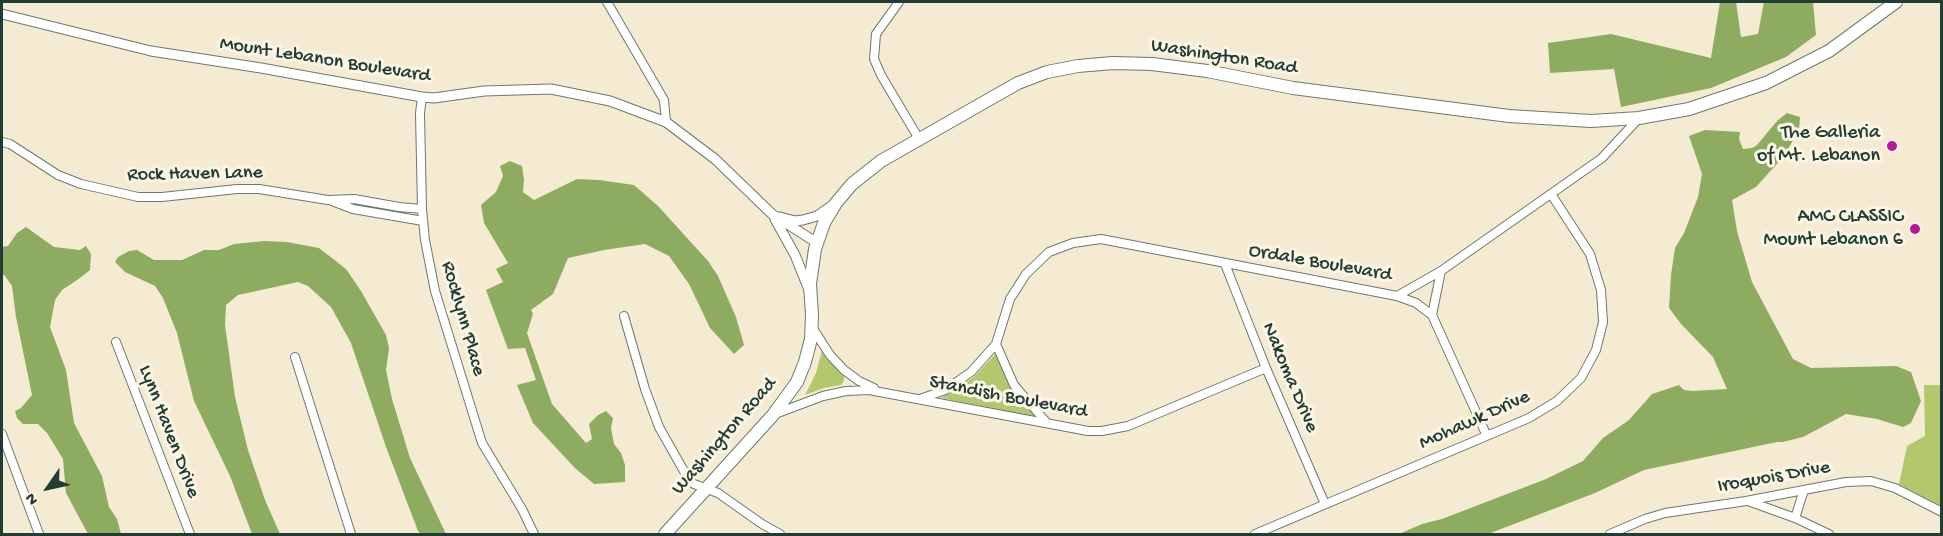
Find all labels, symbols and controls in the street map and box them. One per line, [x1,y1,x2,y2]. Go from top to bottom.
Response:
street label: Mount Lebanon Boulevard [218,32,432,90]
street label: Washington Road [1149,35,1299,81]
place label: The Galleria of Mt. Lebanon [1757,122,1880,169]
marker: The Galleria of Mt. Lebanon [1885,139,1899,153]
street label: Rock Haven Lane [127,162,263,188]
place label: AMC CLASSIC Mount Lebanon 6 [1763,206,1903,253]
marker: AMC CLASSIC Mount Lebanon 6 [1908,222,1922,236]
street label: Ordale Boulevard [1247,240,1393,288]
street label: Rocklynn Place [434,259,490,379]
street label: Nakoma Drive [1255,319,1323,437]
street label: Lynn Haven Drive [132,362,204,502]
street label: Standish Boulevard [927,371,1089,425]
street label: Washington Road [667,373,783,501]
street label: Mohawk Drive [1416,386,1534,456]
street label: Iroquois Drive [1716,456,1832,500]
north arrow [18,458,78,518]
text: N [22,489,43,508]

